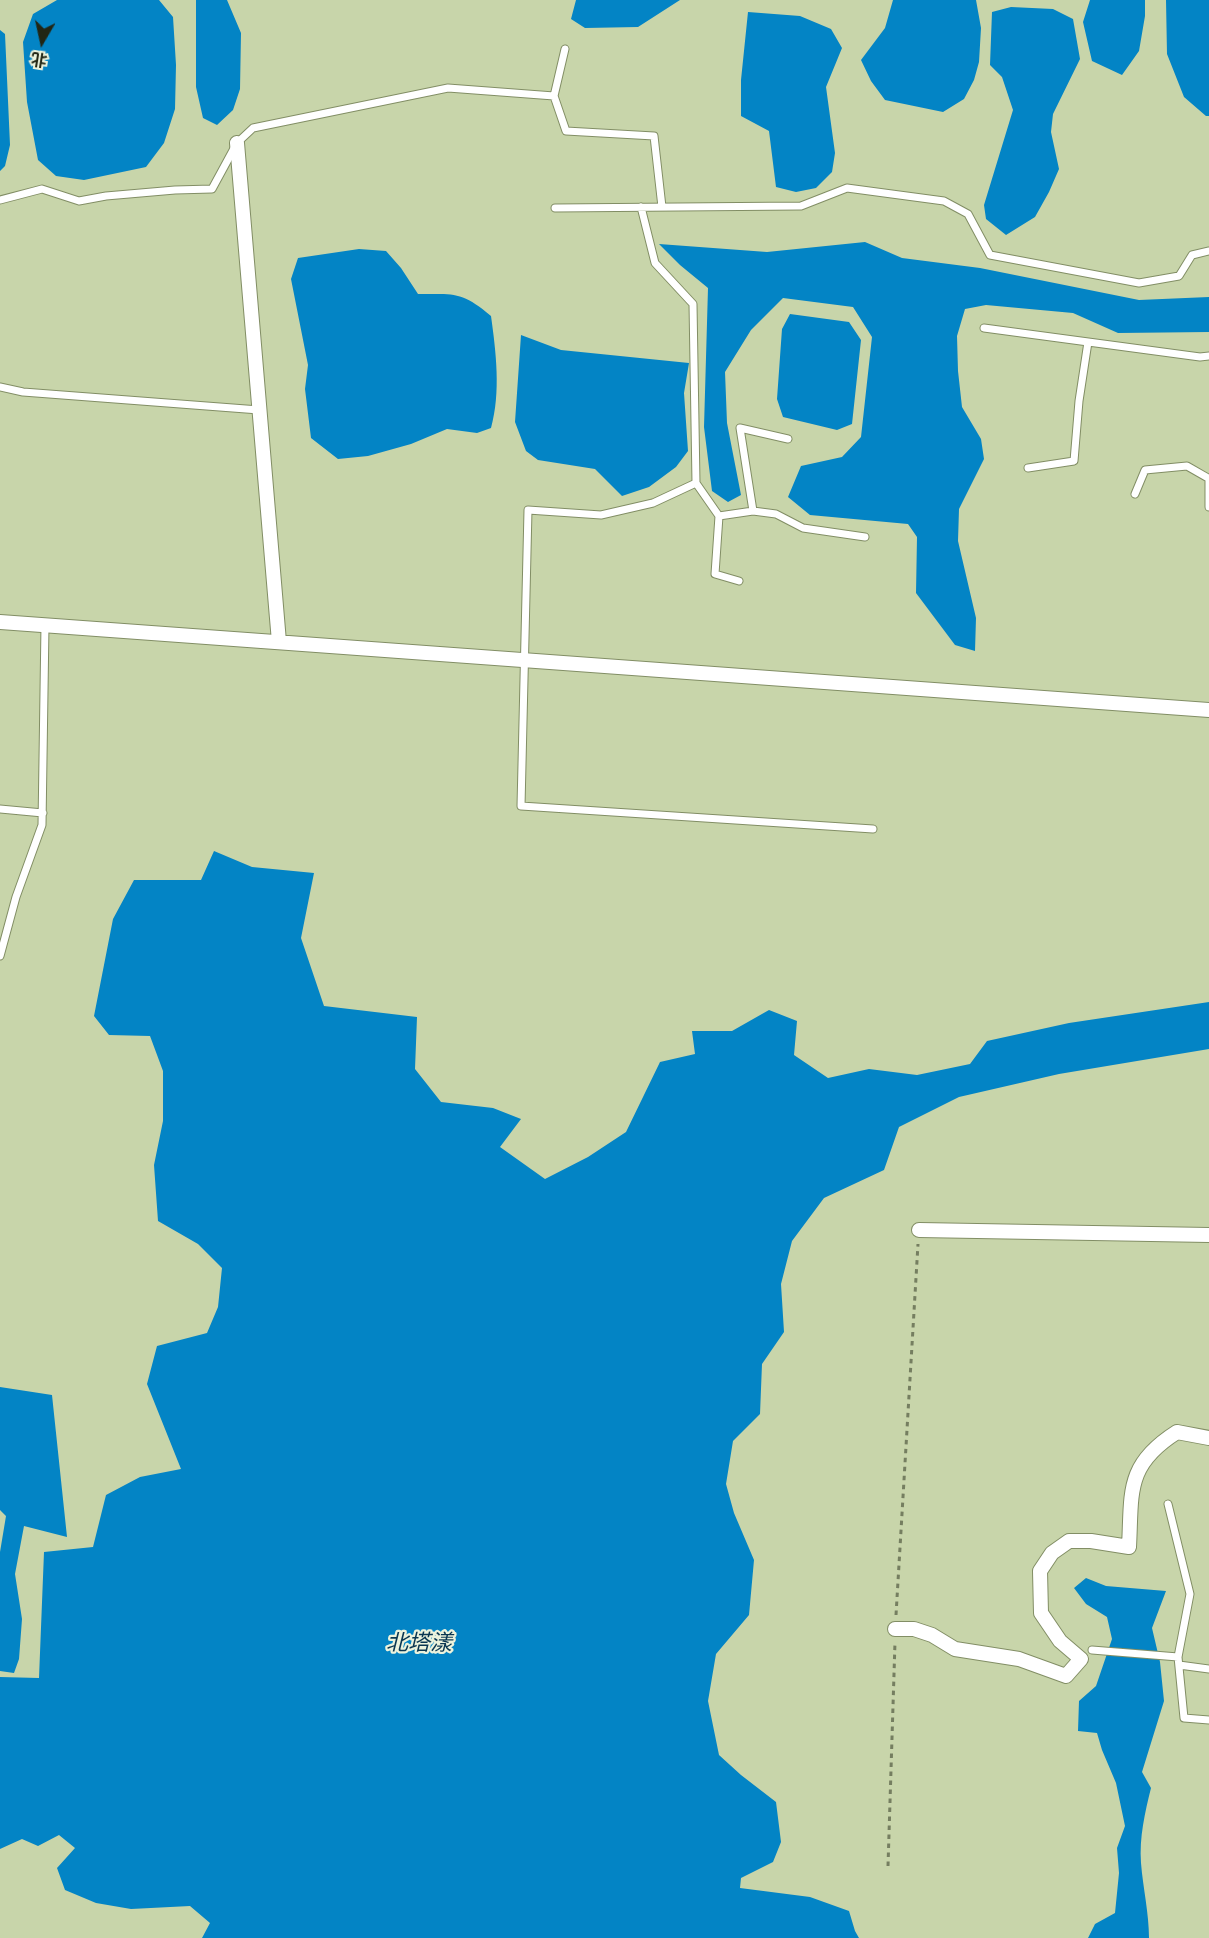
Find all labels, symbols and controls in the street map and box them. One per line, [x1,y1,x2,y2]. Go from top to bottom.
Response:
north arrow [12,12,72,72]
text: 北 [30,50,49,71]
water label: 北塔漾 [386,1630,452,1656]

